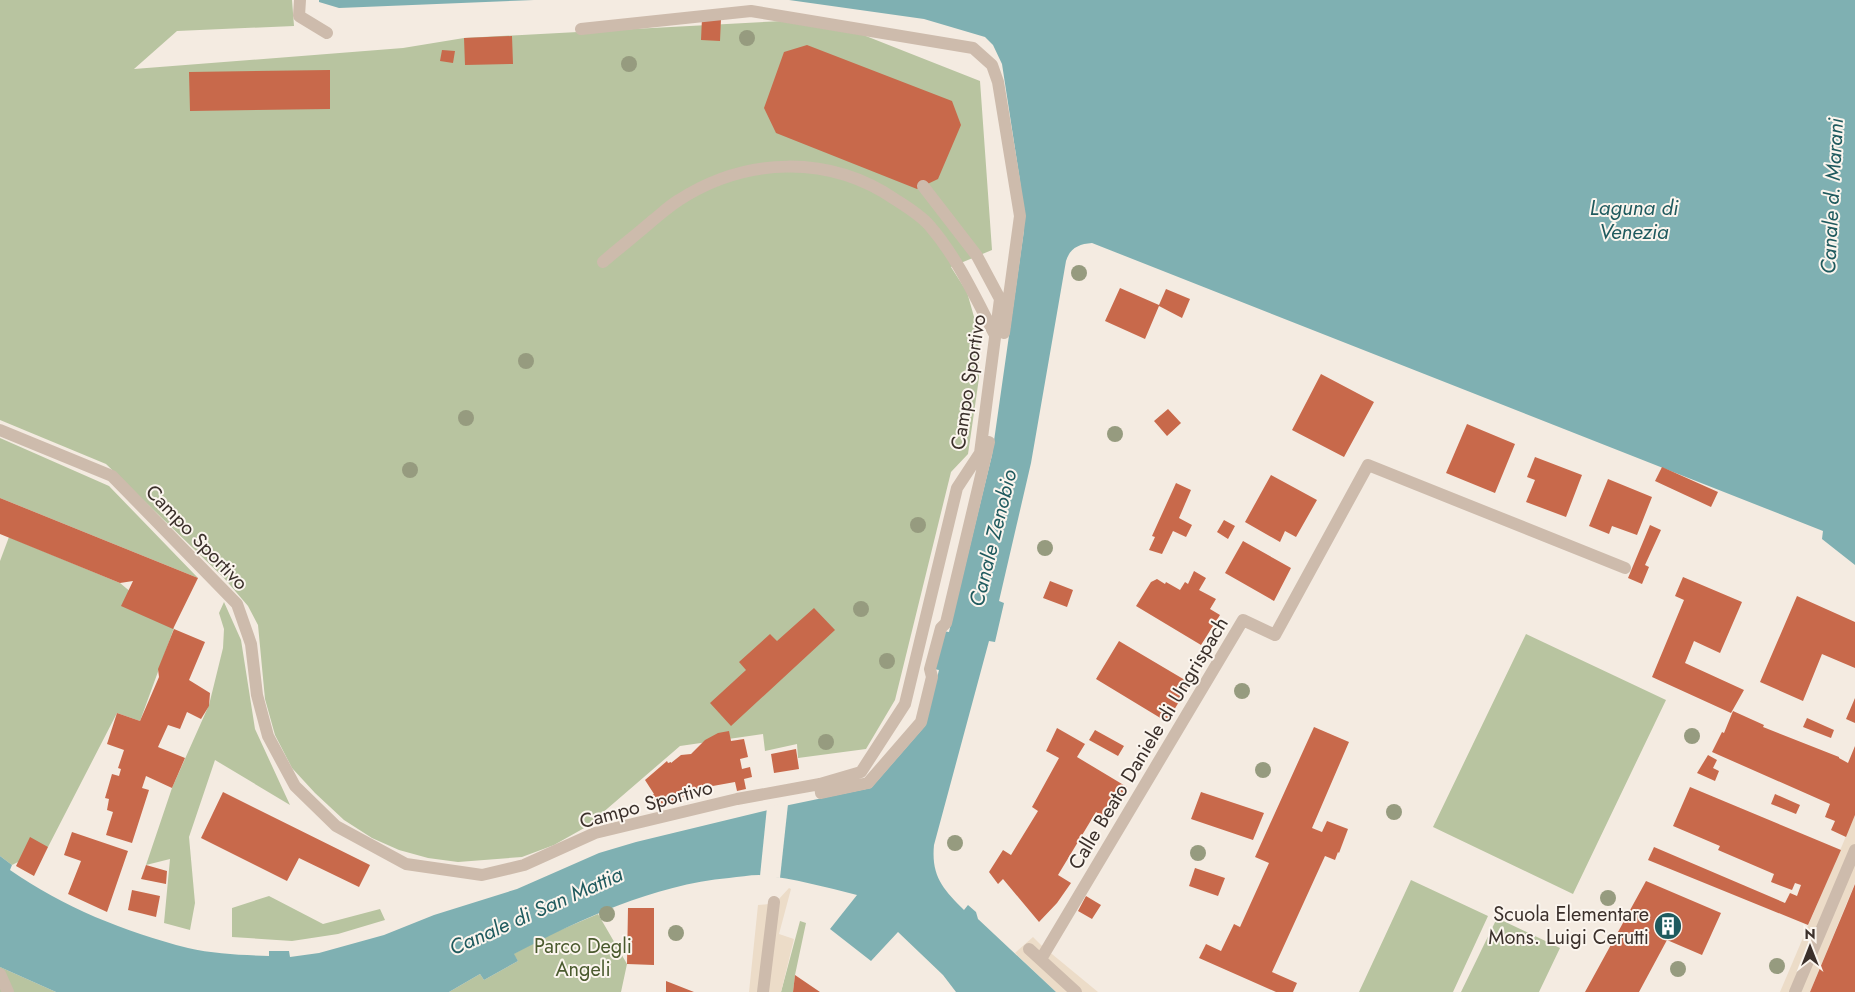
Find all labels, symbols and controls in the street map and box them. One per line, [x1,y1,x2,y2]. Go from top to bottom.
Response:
water label: Canale d. Marani [1813,117,1851,275]
water label: Laguna di Venezia [1590,193,1679,247]
street label: Campo Sportivo [943,312,994,452]
water label: Canale Zenobio [961,466,1025,610]
street label: Campo Sportivo [139,478,255,597]
street label: Calle Beato Daniele di Ungrispach [1061,612,1236,875]
street label: Campo Sportivo [576,773,716,836]
water label: Canale di San Mattia [444,859,628,963]
place label: Scuola Elementare Mons. Luigi Cerutti [1488,900,1649,952]
building icon: Scuola Elementare Mons. Luigi Cerutti [1653,911,1683,941]
north arrow [1785,922,1835,972]
text: N [1804,924,1816,944]
park label: Parco Degli Angeli [534,932,632,984]

